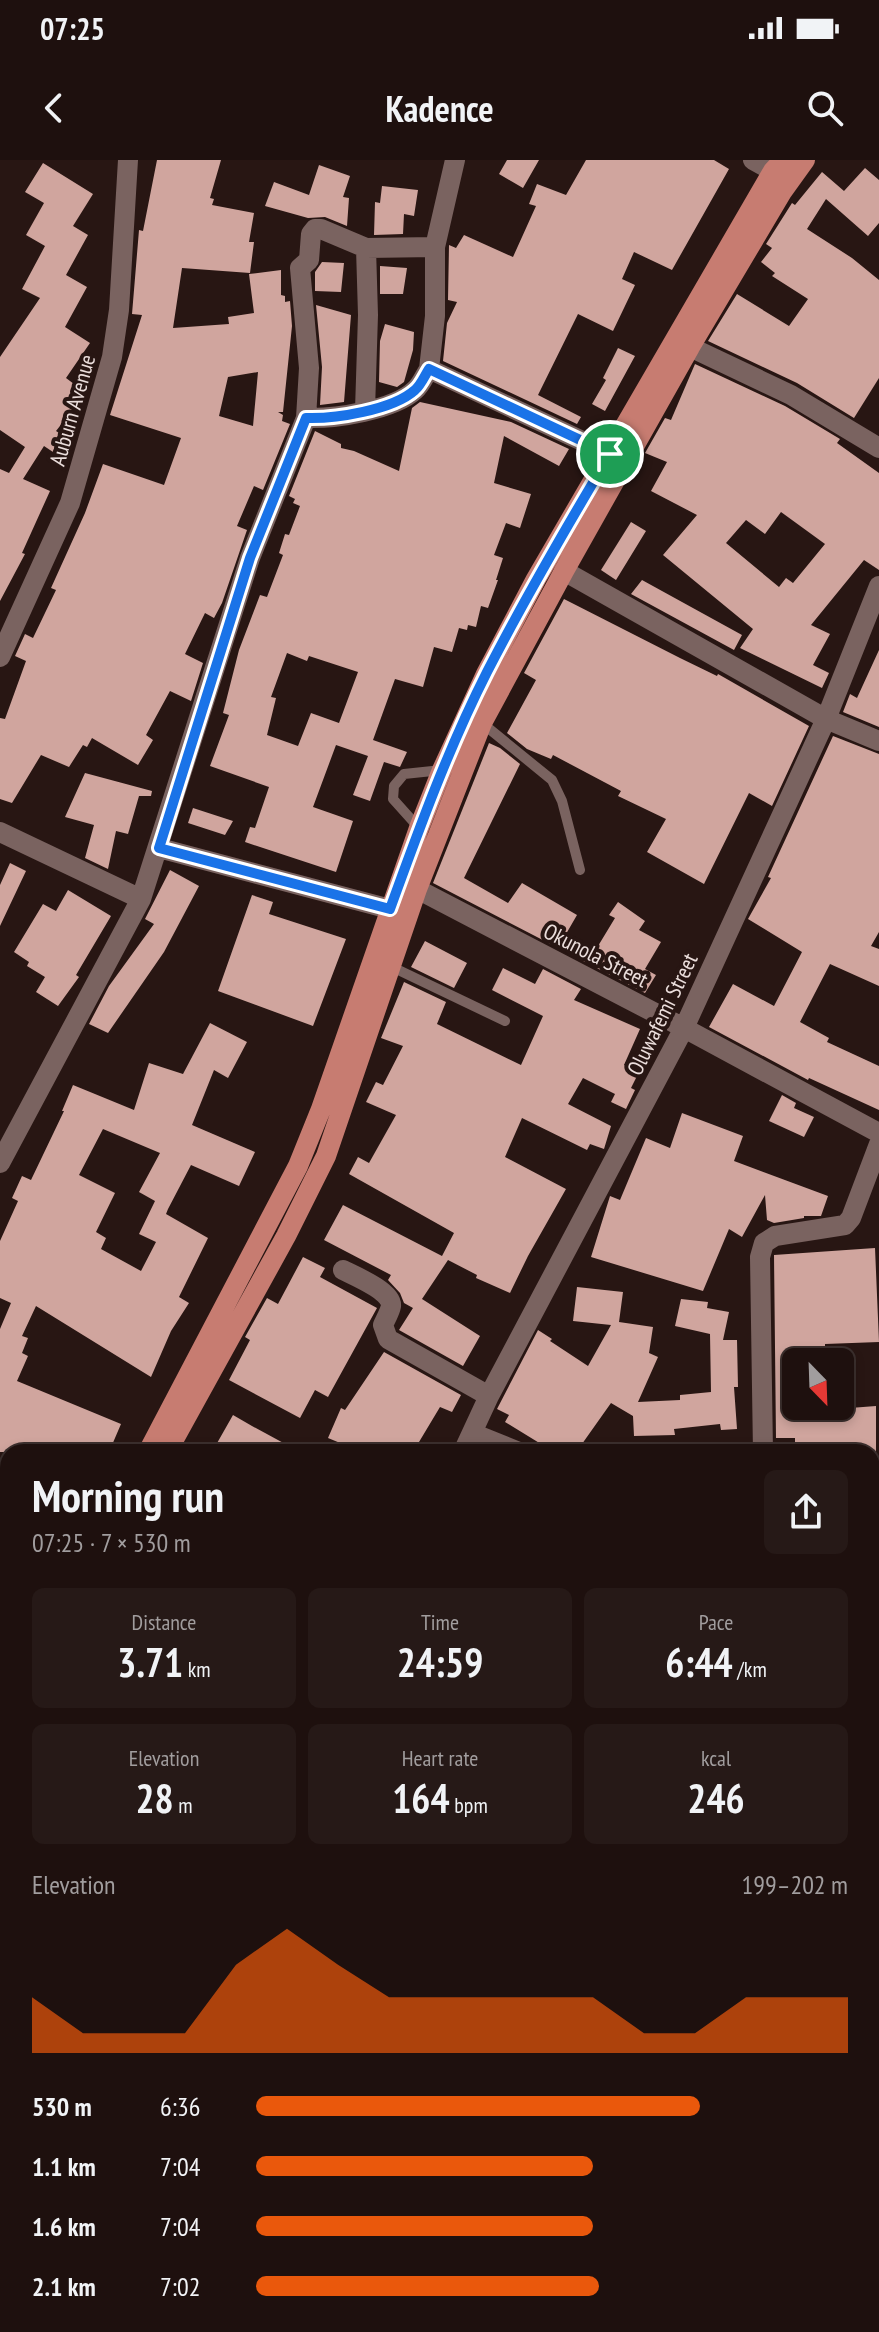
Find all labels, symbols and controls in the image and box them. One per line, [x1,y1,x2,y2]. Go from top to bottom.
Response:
text: 07:25 [40,9,105,48]
text: Kadence [385,85,494,132]
icon: back [32,86,76,130]
icon: search [803,86,847,130]
street label: Auburn Avenue [43,351,101,469]
pin [576,420,644,488]
icon: arrive [588,432,632,476]
street label: Okunola Street [539,917,653,993]
street label: Oluwafemi Street [620,948,704,1080]
north arrow [782,1348,854,1420]
map controls [782,1348,854,1420]
text: Morning run [32,1467,224,1524]
button: share [764,1470,848,1554]
text: 07:25 · 7 × 530 m [32,1526,191,1559]
text: Distance [132,1608,196,1636]
text: Time [421,1608,459,1636]
text: Pace [699,1608,733,1636]
text: 3.71 [117,1636,183,1688]
text: 24:59 [397,1636,483,1688]
text: 6:44 [665,1636,733,1688]
text: km [183,1655,211,1683]
text: /km [733,1655,767,1683]
text: Elevation [129,1744,199,1772]
text: Heart rate [402,1744,478,1772]
text: kcal [701,1744,731,1772]
text: 28 [135,1772,174,1824]
text: 164 [392,1772,450,1824]
text: 246 [687,1772,745,1824]
text: m [174,1791,193,1819]
text: bpm [450,1791,488,1819]
text: Elevation [32,1868,115,1901]
text: 199–202 m [742,1868,848,1901]
text: 530 m [32,2090,92,2123]
text: 6:36 [160,2090,200,2123]
text: 1.1 km [32,2150,96,2183]
text: 7:04 [160,2150,200,2183]
text: 1.6 km [32,2210,96,2243]
text: 7:04 [160,2210,200,2243]
text: 2.1 km [32,2270,96,2303]
text: 7:02 [160,2270,200,2303]

